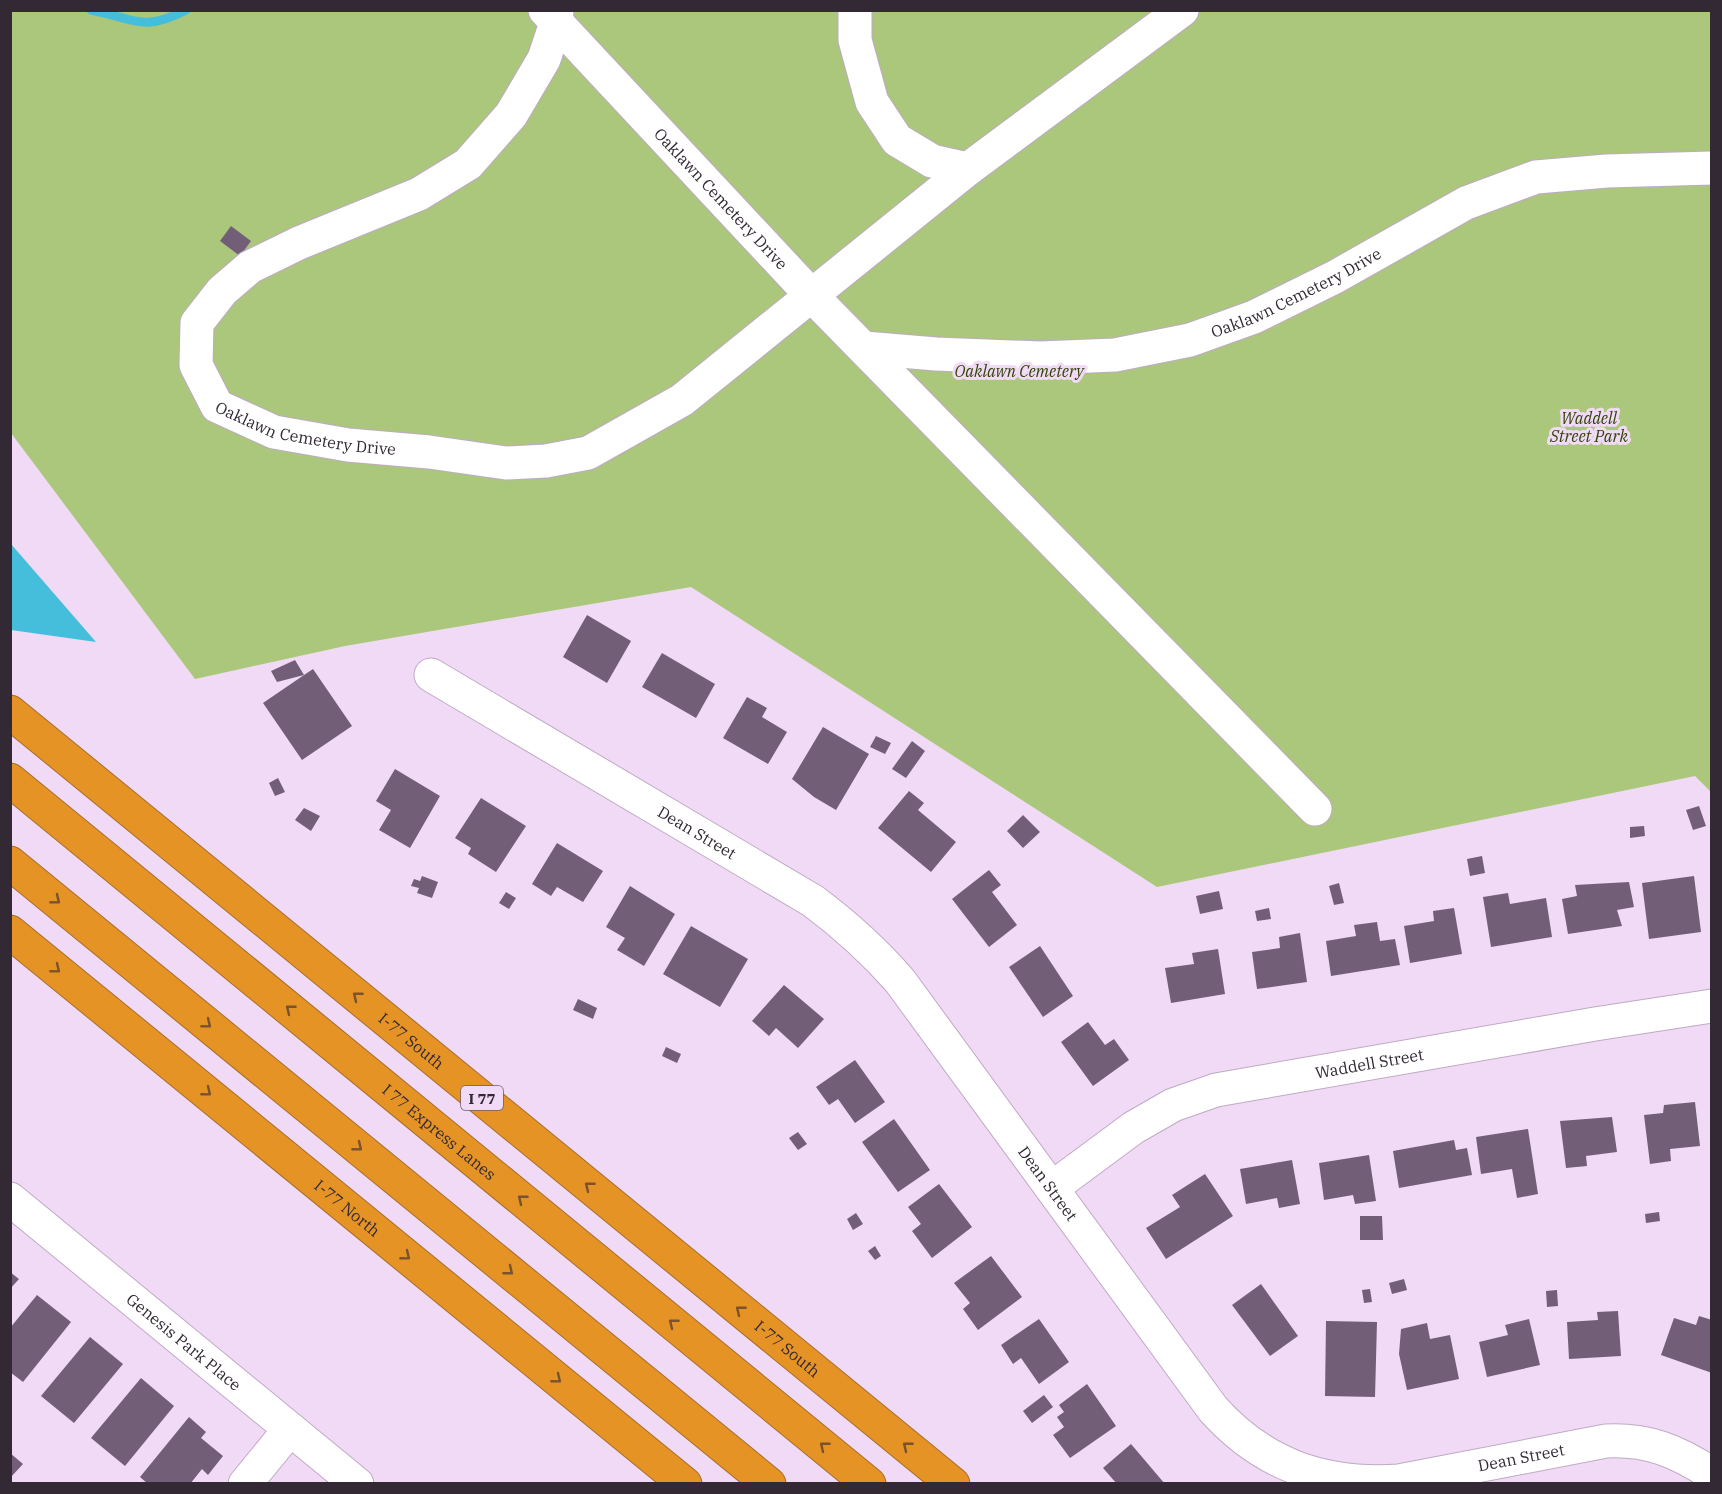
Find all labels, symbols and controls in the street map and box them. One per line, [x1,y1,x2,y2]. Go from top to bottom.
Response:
street label: Oaklawn Cemetery Drive [650,124,792,274]
street label: Oaklawn Cemetery Drive [1208,243,1384,342]
park label: Oaklawn Cemetery [955,361,1085,381]
street label: Oaklawn Cemetery Drive [212,397,397,459]
park label: Waddell Street Park [1549,408,1628,446]
street label: Dean Street [654,801,740,863]
one-way arrow [49,893,60,904]
one-way arrow [49,961,60,972]
one-way arrow [353,992,364,1003]
one-way arrow [286,1006,297,1017]
street label: I-77 South [375,1008,448,1073]
one-way arrow [200,1016,211,1027]
street label: Waddell Street [1313,1044,1425,1083]
street label: I 77 Express Lanes [378,1079,500,1184]
one-way arrow [200,1085,211,1096]
road number: I 77 [461,1086,503,1110]
one-way arrow [351,1140,362,1151]
street label: Dean Street [1014,1142,1082,1225]
street label: I-77 North [311,1175,384,1241]
one-way arrow [585,1182,596,1193]
one-way arrow [518,1196,529,1207]
one-way arrow [399,1248,410,1259]
one-way arrow [502,1263,513,1274]
street label: Genesis Park Place [123,1289,245,1395]
one-way arrow [736,1306,747,1317]
street label: I-77 South [751,1316,824,1381]
one-way arrow [669,1319,680,1330]
one-way arrow [550,1372,561,1383]
street label: Dean Street [1476,1439,1566,1476]
one-way arrow [820,1443,831,1454]
one-way arrow [903,1443,914,1454]

